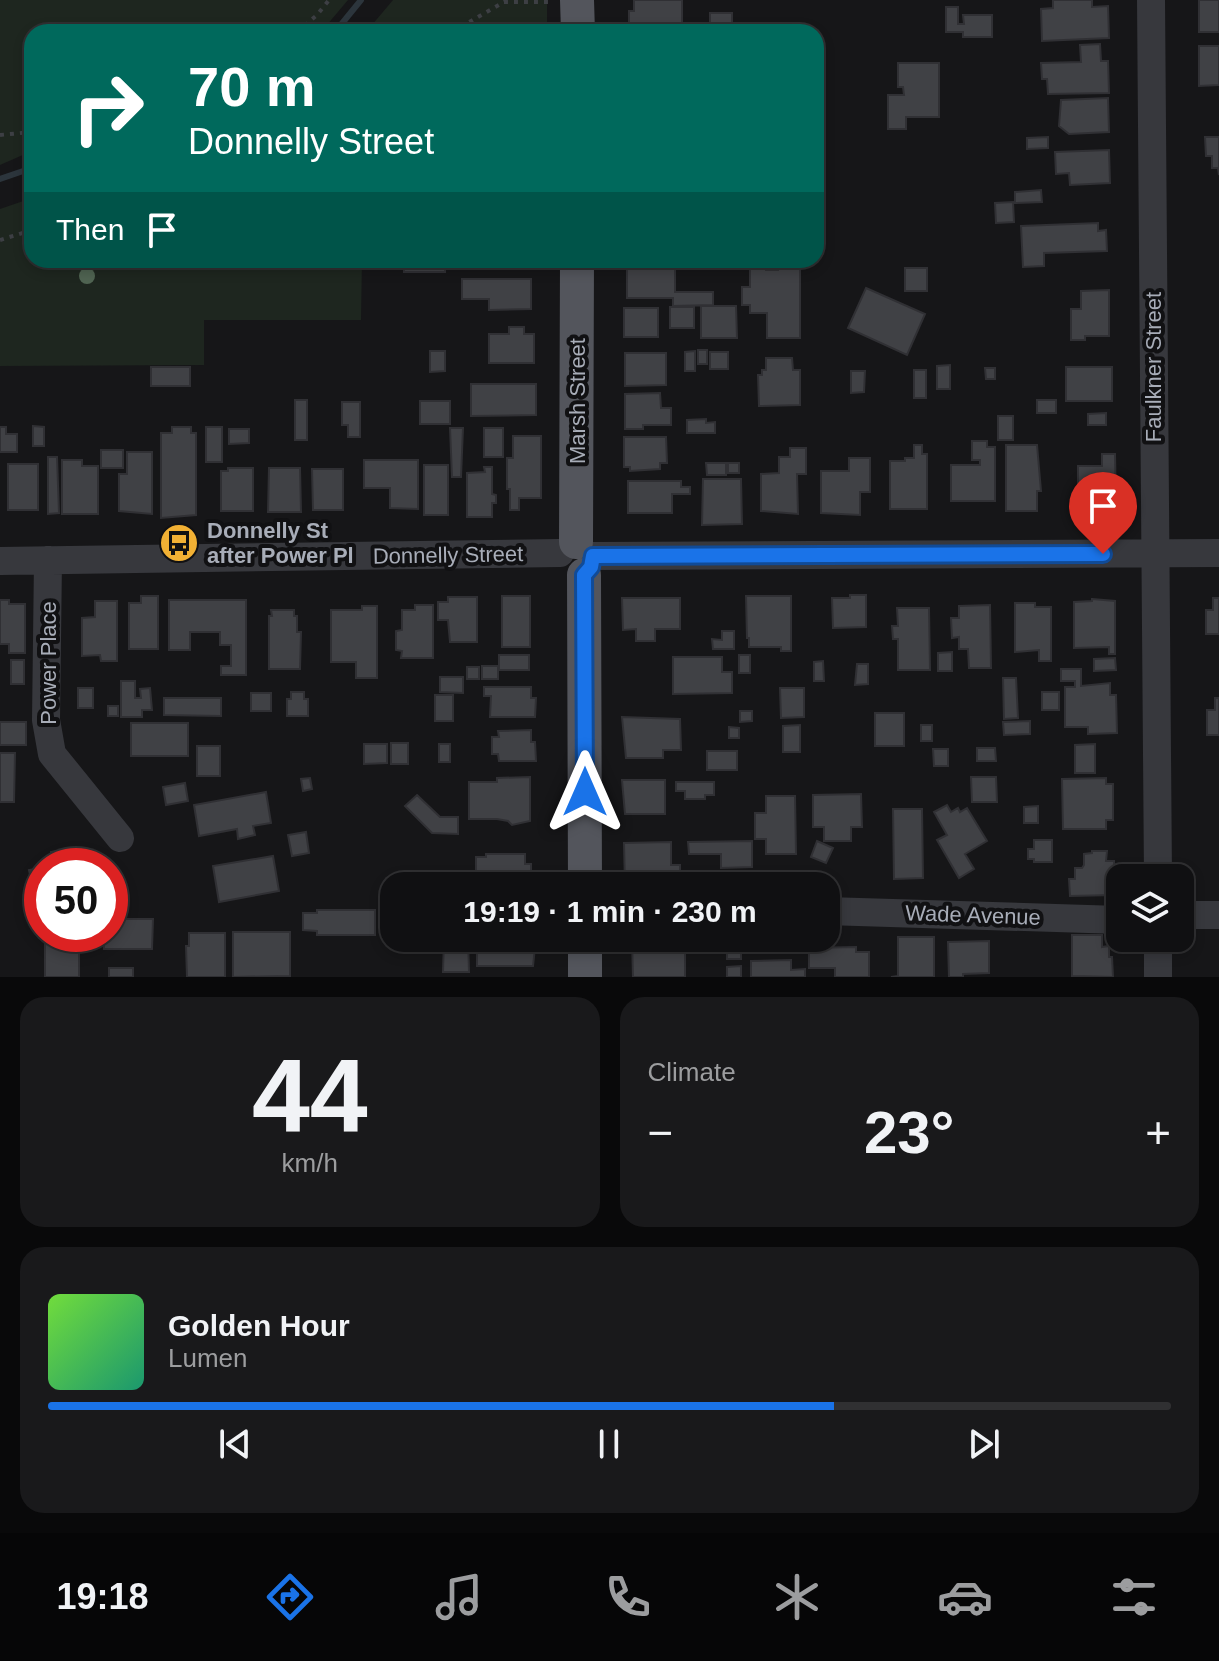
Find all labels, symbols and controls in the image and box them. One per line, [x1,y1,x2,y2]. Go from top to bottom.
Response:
text: 70 m [188,55,316,118]
icon: right [56,56,160,160]
text: Donnelly Street [188,121,434,162]
icon: arrive [140,208,184,252]
text: Then [56,213,124,246]
street label: Faulkner Street [1141,292,1166,442]
street label: Marsh Street [565,338,590,464]
pin [1069,472,1137,554]
icon: arrive [1081,484,1125,528]
place label: Donnelly St after Power Pl [207,518,354,568]
bus stop icon: Donnelly St after Power Pl [158,522,200,564]
street label: Donnelly Street [373,541,523,569]
street label: Power Place [36,601,61,725]
position arrow [543,750,627,834]
speed limit sign: 50 [24,848,128,952]
map controls [1106,864,1194,952]
button: layers [1106,864,1194,952]
text: 19:19 · 1 min · 230 m [463,895,757,928]
street label: Wade Avenue [905,900,1041,930]
text: 44 [252,1038,368,1154]
text: Climate [648,1057,736,1087]
text: 23° [864,1099,955,1166]
text: − [648,1108,673,1157]
text: + [1145,1108,1171,1157]
text: km/h [282,1148,338,1178]
text: Golden Hour [168,1309,350,1342]
text: Lumen [168,1343,248,1373]
icon: previous [213,1422,257,1466]
icon: pause [587,1422,631,1466]
icon: next [962,1422,1006,1466]
icon: directions [262,1569,318,1625]
icon: music [431,1569,487,1625]
icon: phone [600,1569,656,1625]
icon: climate [769,1569,825,1625]
icon: car [937,1569,993,1625]
icon: filters [1106,1569,1162,1625]
text: 19:18 [56,1576,149,1617]

